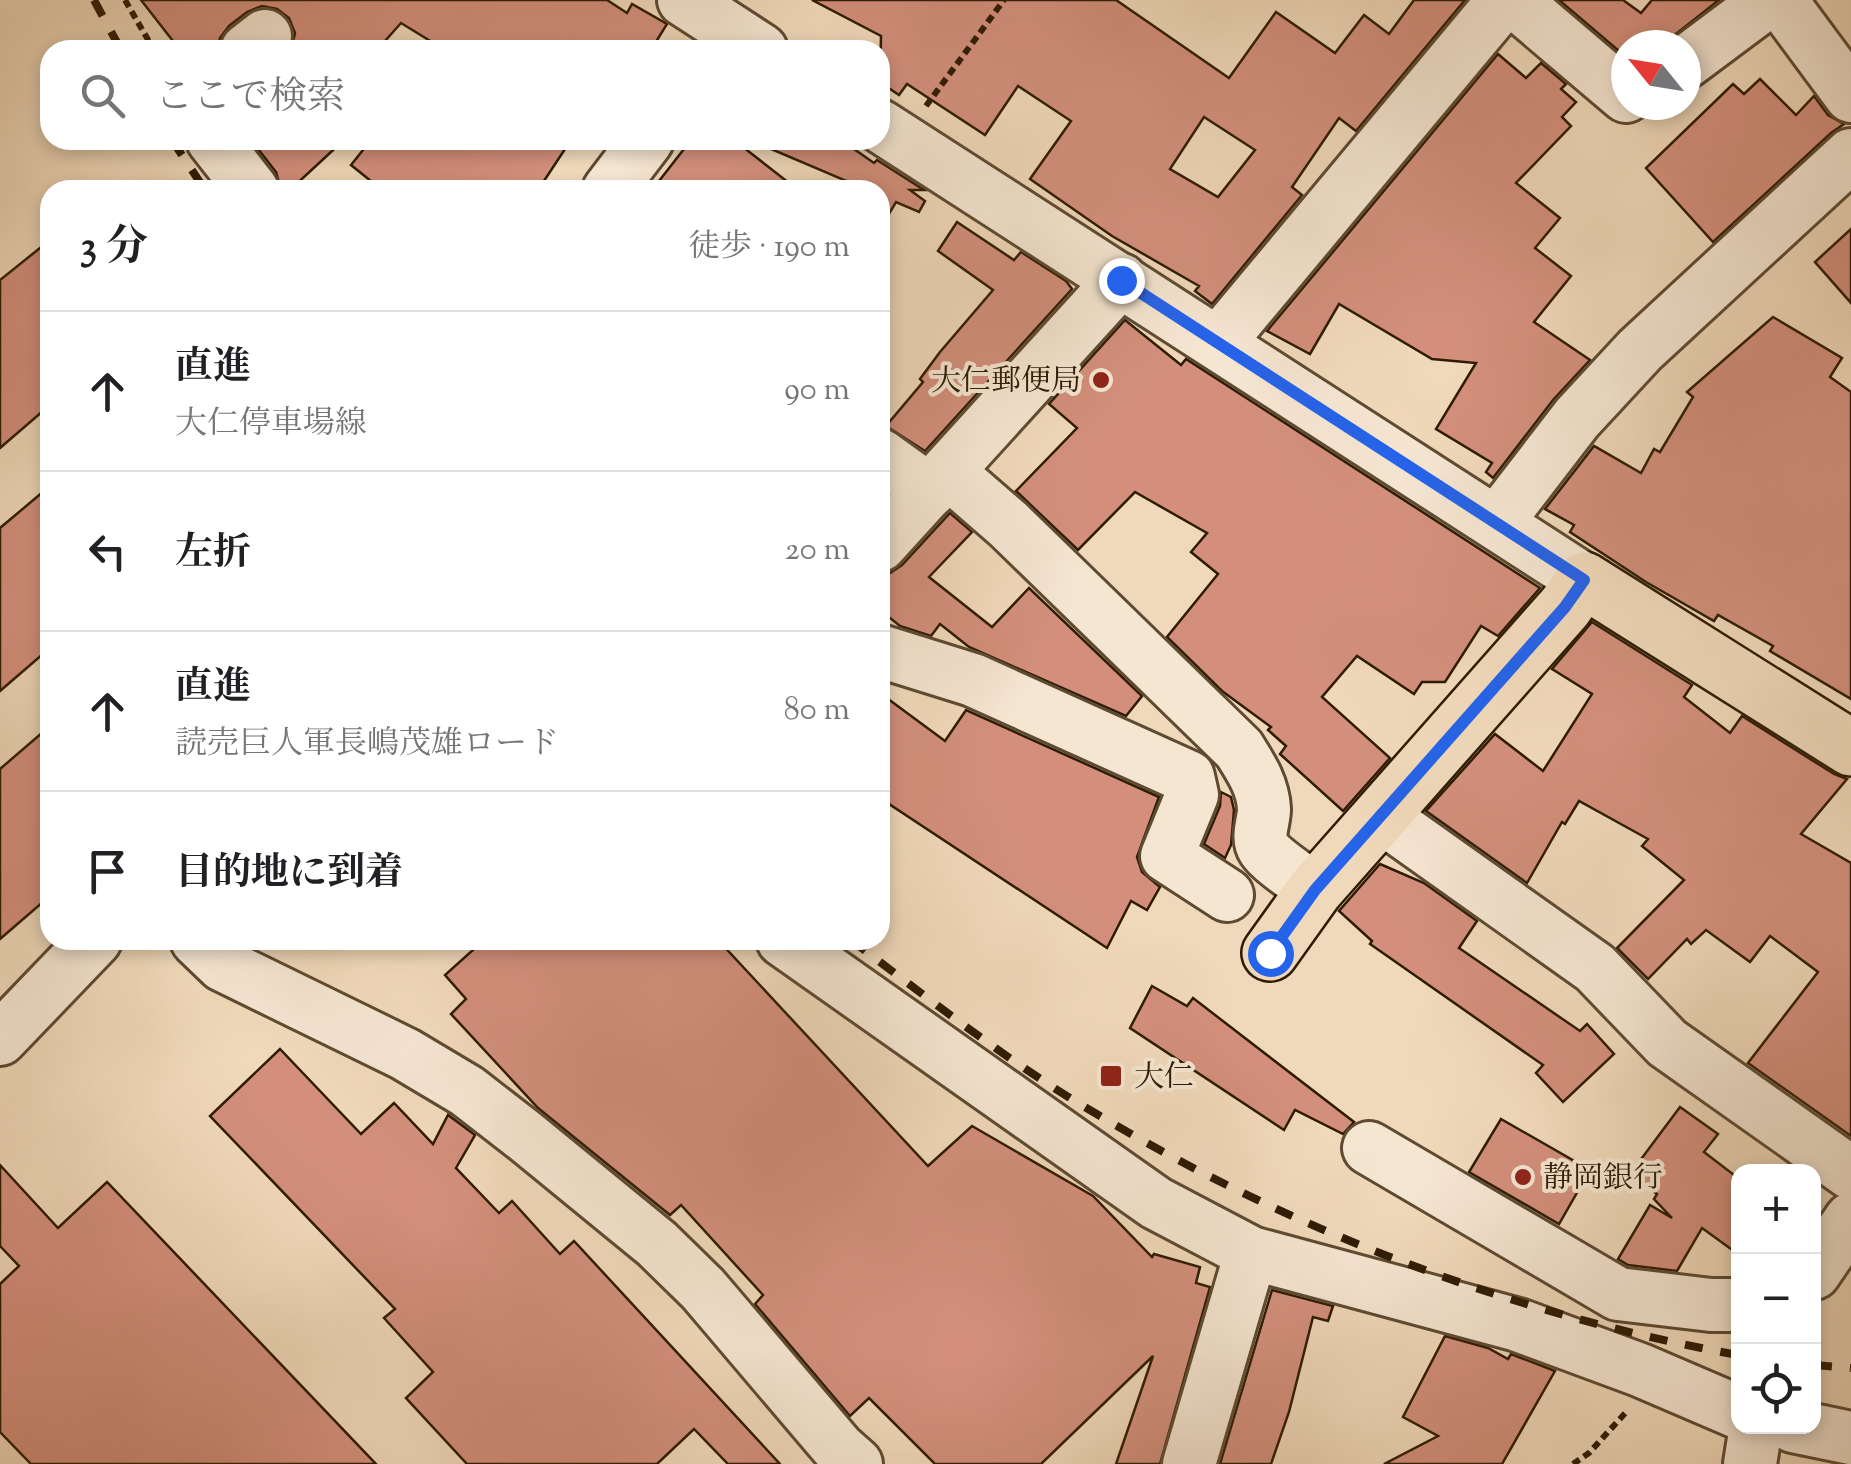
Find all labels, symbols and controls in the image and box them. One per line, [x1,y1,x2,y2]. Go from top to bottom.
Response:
north arrow [1611,30,1701,120]
search box [40,40,890,150]
icon: search [75,68,130,123]
text: ここで検索 [155,72,345,126]
text: 3 分 [80,219,148,279]
text: 徒歩 · 190 m [688,225,850,271]
route end [1099,258,1145,304]
text: 直進 [175,342,251,396]
place label: 大仁郵便局 [931,361,1081,404]
icon: ahead [80,364,135,419]
text: 90 m [784,368,850,414]
marker: 大仁郵便局 [1090,369,1112,391]
text: 大仁停車場線 [175,402,367,448]
icon: left [80,524,135,579]
text: 左折 [175,528,251,582]
text: 20 m [785,528,850,574]
text: 直進 [175,662,251,716]
icon: ahead [80,684,135,739]
text: 80 m [784,688,850,734]
text: 読売巨人軍長嶋茂雄ロード [175,722,559,768]
icon: arrive [80,844,135,899]
text: 目的地に到着 [175,848,403,902]
route start [1248,931,1294,977]
place label: 大仁 [1134,1057,1194,1100]
marker: 大仁 [1098,1063,1124,1089]
place label: 静岡銀行 [1543,1158,1663,1201]
map controls [1731,1164,1821,1434]
button: + [1731,1164,1821,1254]
marker: 静岡銀行 [1512,1166,1534,1188]
button: − [1731,1254,1821,1344]
button: locate [1731,1344,1821,1434]

